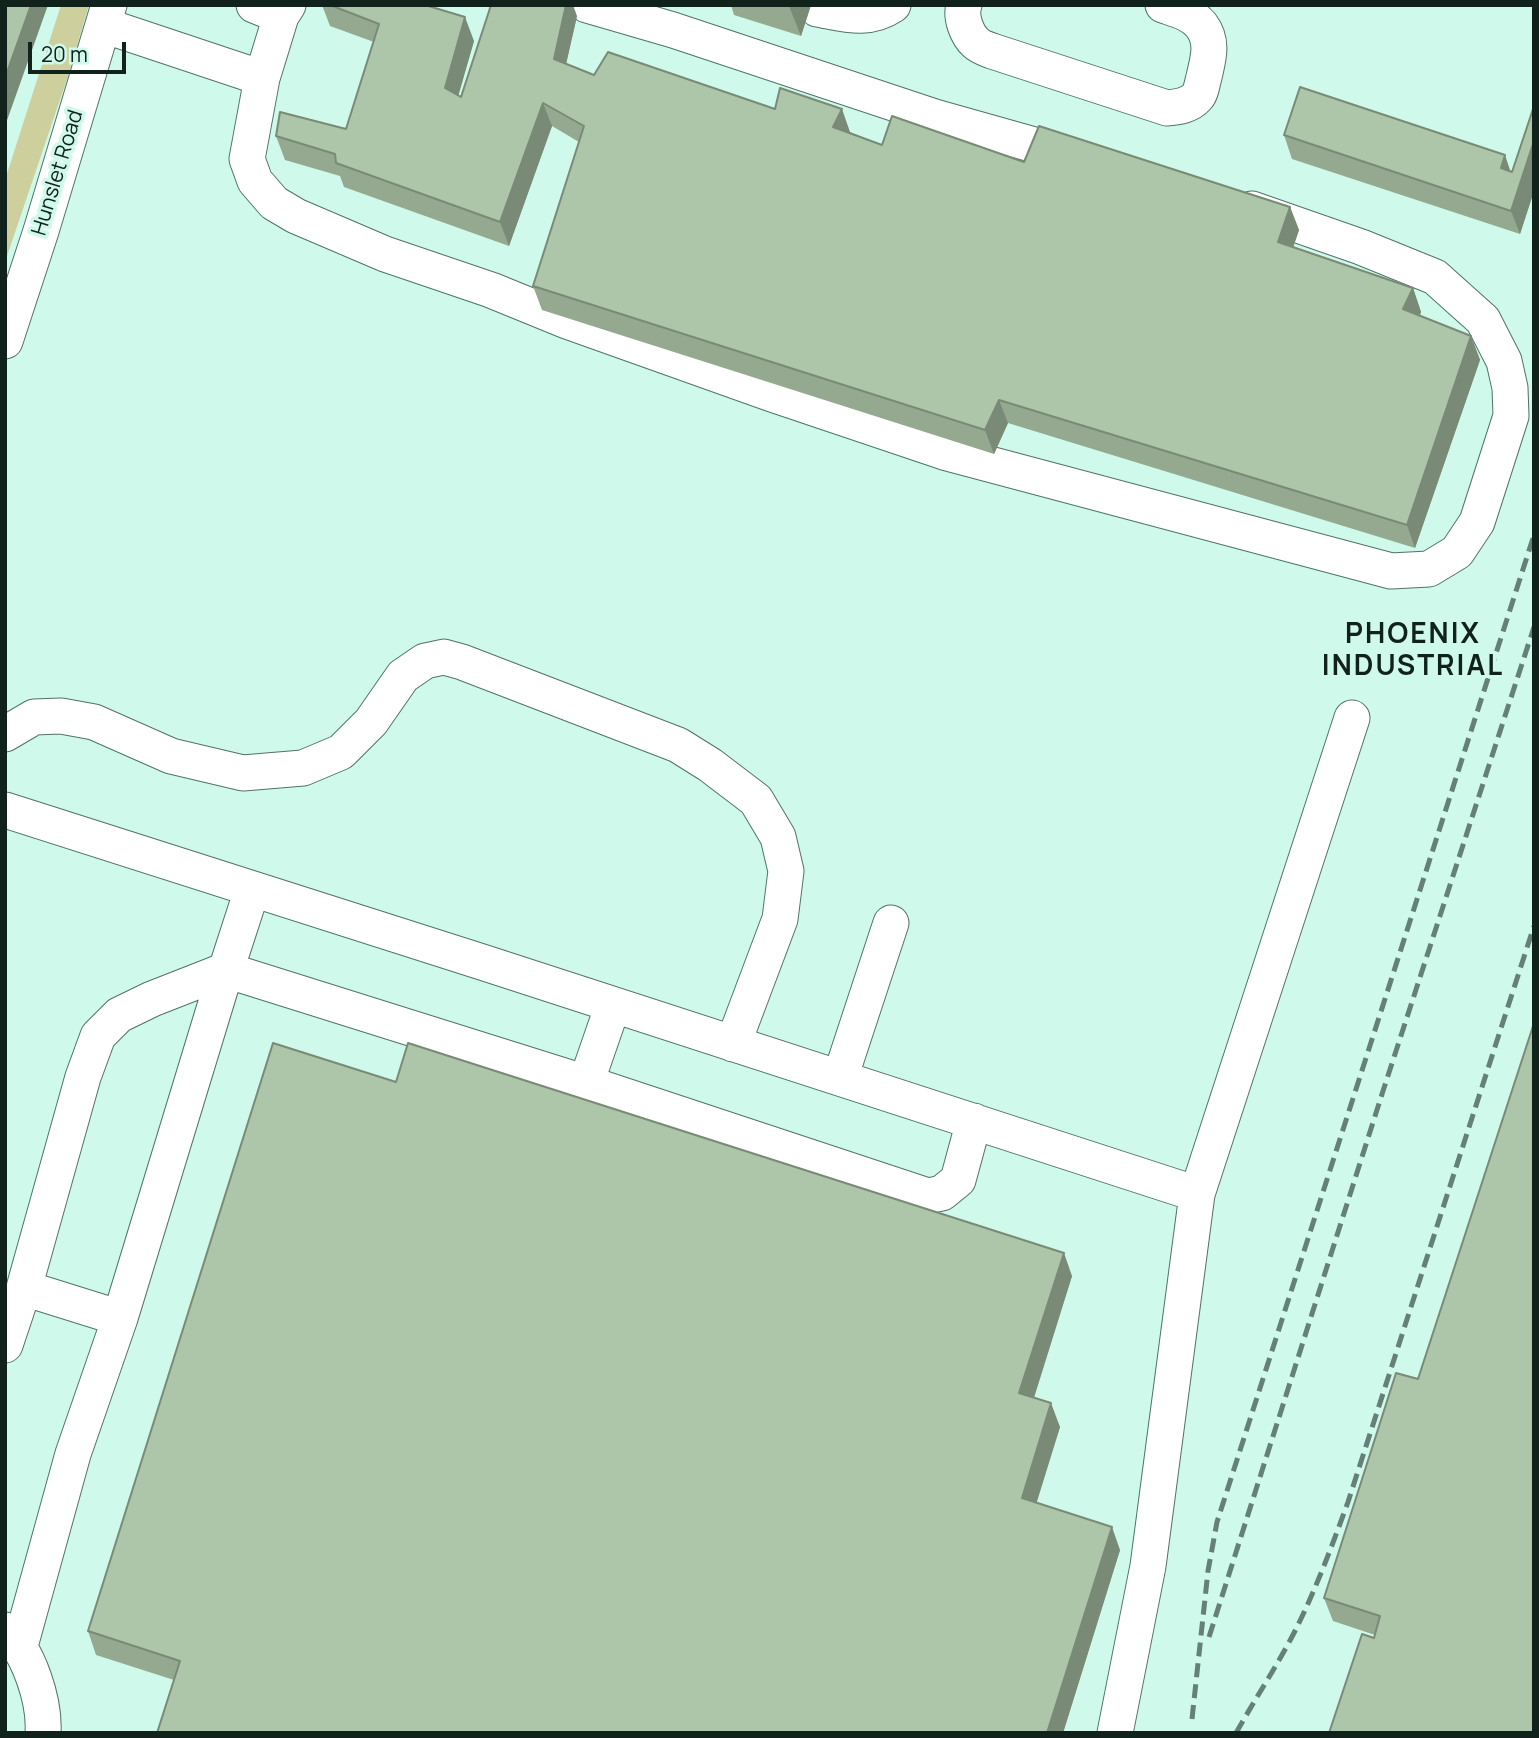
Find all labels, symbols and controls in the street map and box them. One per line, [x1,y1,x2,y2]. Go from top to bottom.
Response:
scale bar [32,28,130,72]
text: 20 m [41,40,88,68]
street label: Hunslet Road [27,107,89,239]
district label: PHOENIX INDUSTRIAL [1323,618,1503,684]

